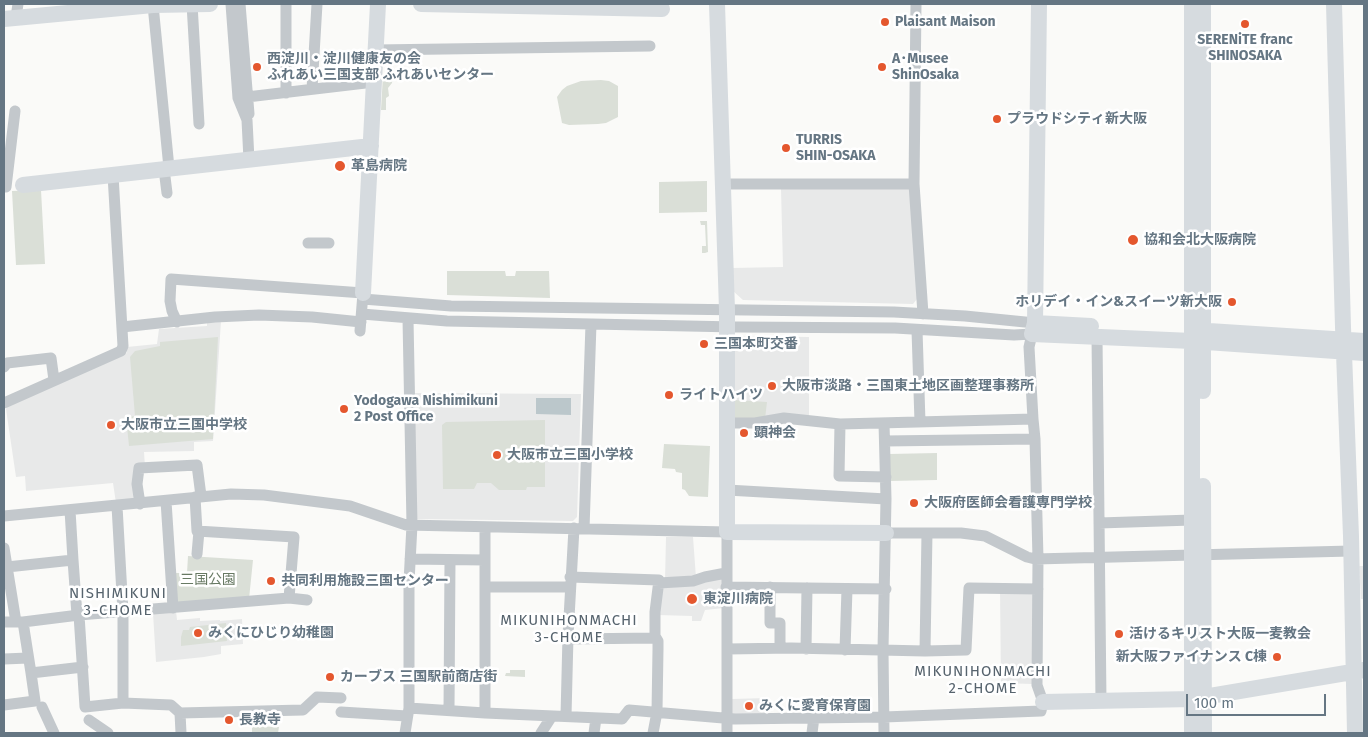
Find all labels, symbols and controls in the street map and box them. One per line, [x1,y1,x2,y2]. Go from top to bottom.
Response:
place label: Plaisant Maison [895,14,996,30]
marker: Plaisant Maison [879,16,891,28]
marker: SERENiTE franc SHINOSAKA [1239,18,1251,30]
place label: SERENiTE franc SHINOSAKA [1197,32,1293,64]
place label: 西淀川・淀川健康友の会 ふれあい三国支部 ふれあいセンター [267,51,494,84]
place label: A･Musee ShinOsaka [892,51,959,84]
marker: 西淀川・淀川健康友の会 ふれあい三国支部 ふれあいセンター [251,61,263,73]
marker: A･Musee ShinOsaka [876,61,888,73]
place label: プラウドシティ新大阪 [1007,111,1147,127]
marker: プラウドシティ新大阪 [991,113,1003,125]
place label: TURRIS SHIN-OSAKA [796,132,875,164]
marker: TURRIS SHIN-OSAKA [780,142,792,154]
place label: 革島病院 [351,158,407,174]
marker: 革島病院 [333,159,347,173]
place label: 協和会北大阪病院 [1144,232,1256,248]
marker: 協和会北大阪病院 [1126,233,1140,247]
place label: ホリデイ・イン&スイーツ新大阪 [1015,294,1222,310]
marker: ホリデイ・イン&スイーツ新大阪 [1226,296,1238,308]
place label: 三国本町交番 [714,336,798,352]
marker: 三国本町交番 [698,338,710,350]
place label: 大阪市淡路・三国東土地区画整理事務所 [782,378,1034,394]
marker: 大阪市淡路・三国東土地区画整理事務所 [766,380,778,392]
place label: ライトハイツ [679,387,763,403]
marker: ライトハイツ [663,389,675,401]
place label: Yodogawa Nishimikuni 2 Post Office [354,393,498,426]
marker: Yodogawa Nishimikuni 2 Post Office [338,403,350,415]
place label: 大阪市立三国中学校 [121,417,247,433]
marker: 大阪市立三国中学校 [105,419,117,431]
place label: 顕神会 [754,425,796,441]
marker: 顕神会 [738,427,750,439]
place label: 大阪市立三国小学校 [507,447,633,463]
marker: 大阪市立三国小学校 [491,449,503,461]
place label: 大阪府医師会看護専門学校 [924,495,1092,511]
marker: 大阪府医師会看護専門学校 [908,497,920,509]
park label: 三国公園 [180,572,236,588]
place label: 共同利用施設三国センター [281,573,449,589]
marker: 共同利用施設三国センター [265,575,277,587]
district label: NISHIMIKUNI 3-CHOME [68,585,168,620]
place label: 東淀川病院 [703,591,773,607]
marker: 東淀川病院 [685,592,699,606]
district label: MIKUNIHONMACHI 3-CHOME [499,612,639,647]
place label: みくにひじり幼稚園 [208,625,334,641]
place label: 活けるキリスト大阪一麦教会 [1129,626,1311,642]
marker: みくにひじり幼稚園 [192,627,204,639]
marker: 活けるキリスト大阪一麦教会 [1113,628,1125,640]
place label: 新大阪ファイナンス C棟 [1116,649,1267,665]
marker: 新大阪ファイナンス C棟 [1271,651,1283,663]
district label: MIKUNIHONMACHI 2-CHOME [913,663,1053,698]
place label: カーブス 三国駅前商店街 [340,669,497,685]
marker: カーブス 三国駅前商店街 [324,671,336,683]
scale bar [1188,684,1328,716]
text: 100 m [1194,694,1234,712]
place label: みくに愛育保育園 [759,698,871,714]
marker: みくに愛育保育園 [743,700,755,712]
place label: 長教寺 [239,712,281,728]
marker: 長教寺 [223,714,235,726]

